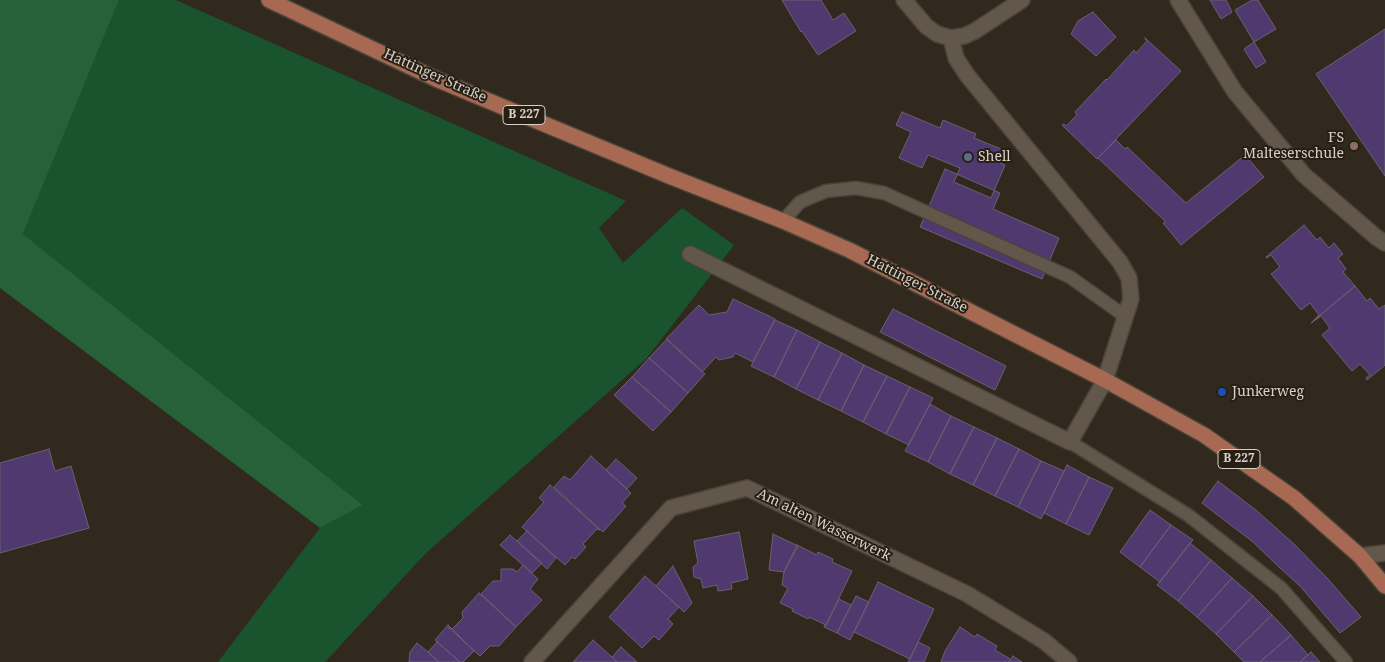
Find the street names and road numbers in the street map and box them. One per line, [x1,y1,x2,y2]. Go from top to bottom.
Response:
street label: Hattinger Straße [381,46,489,106]
road number: B 227 [503,106,545,124]
street label: Hattinger Straße [864,251,970,317]
road number: B 227 [1218,449,1260,468]
street label: Am alten Wasserwerk [754,485,894,565]

